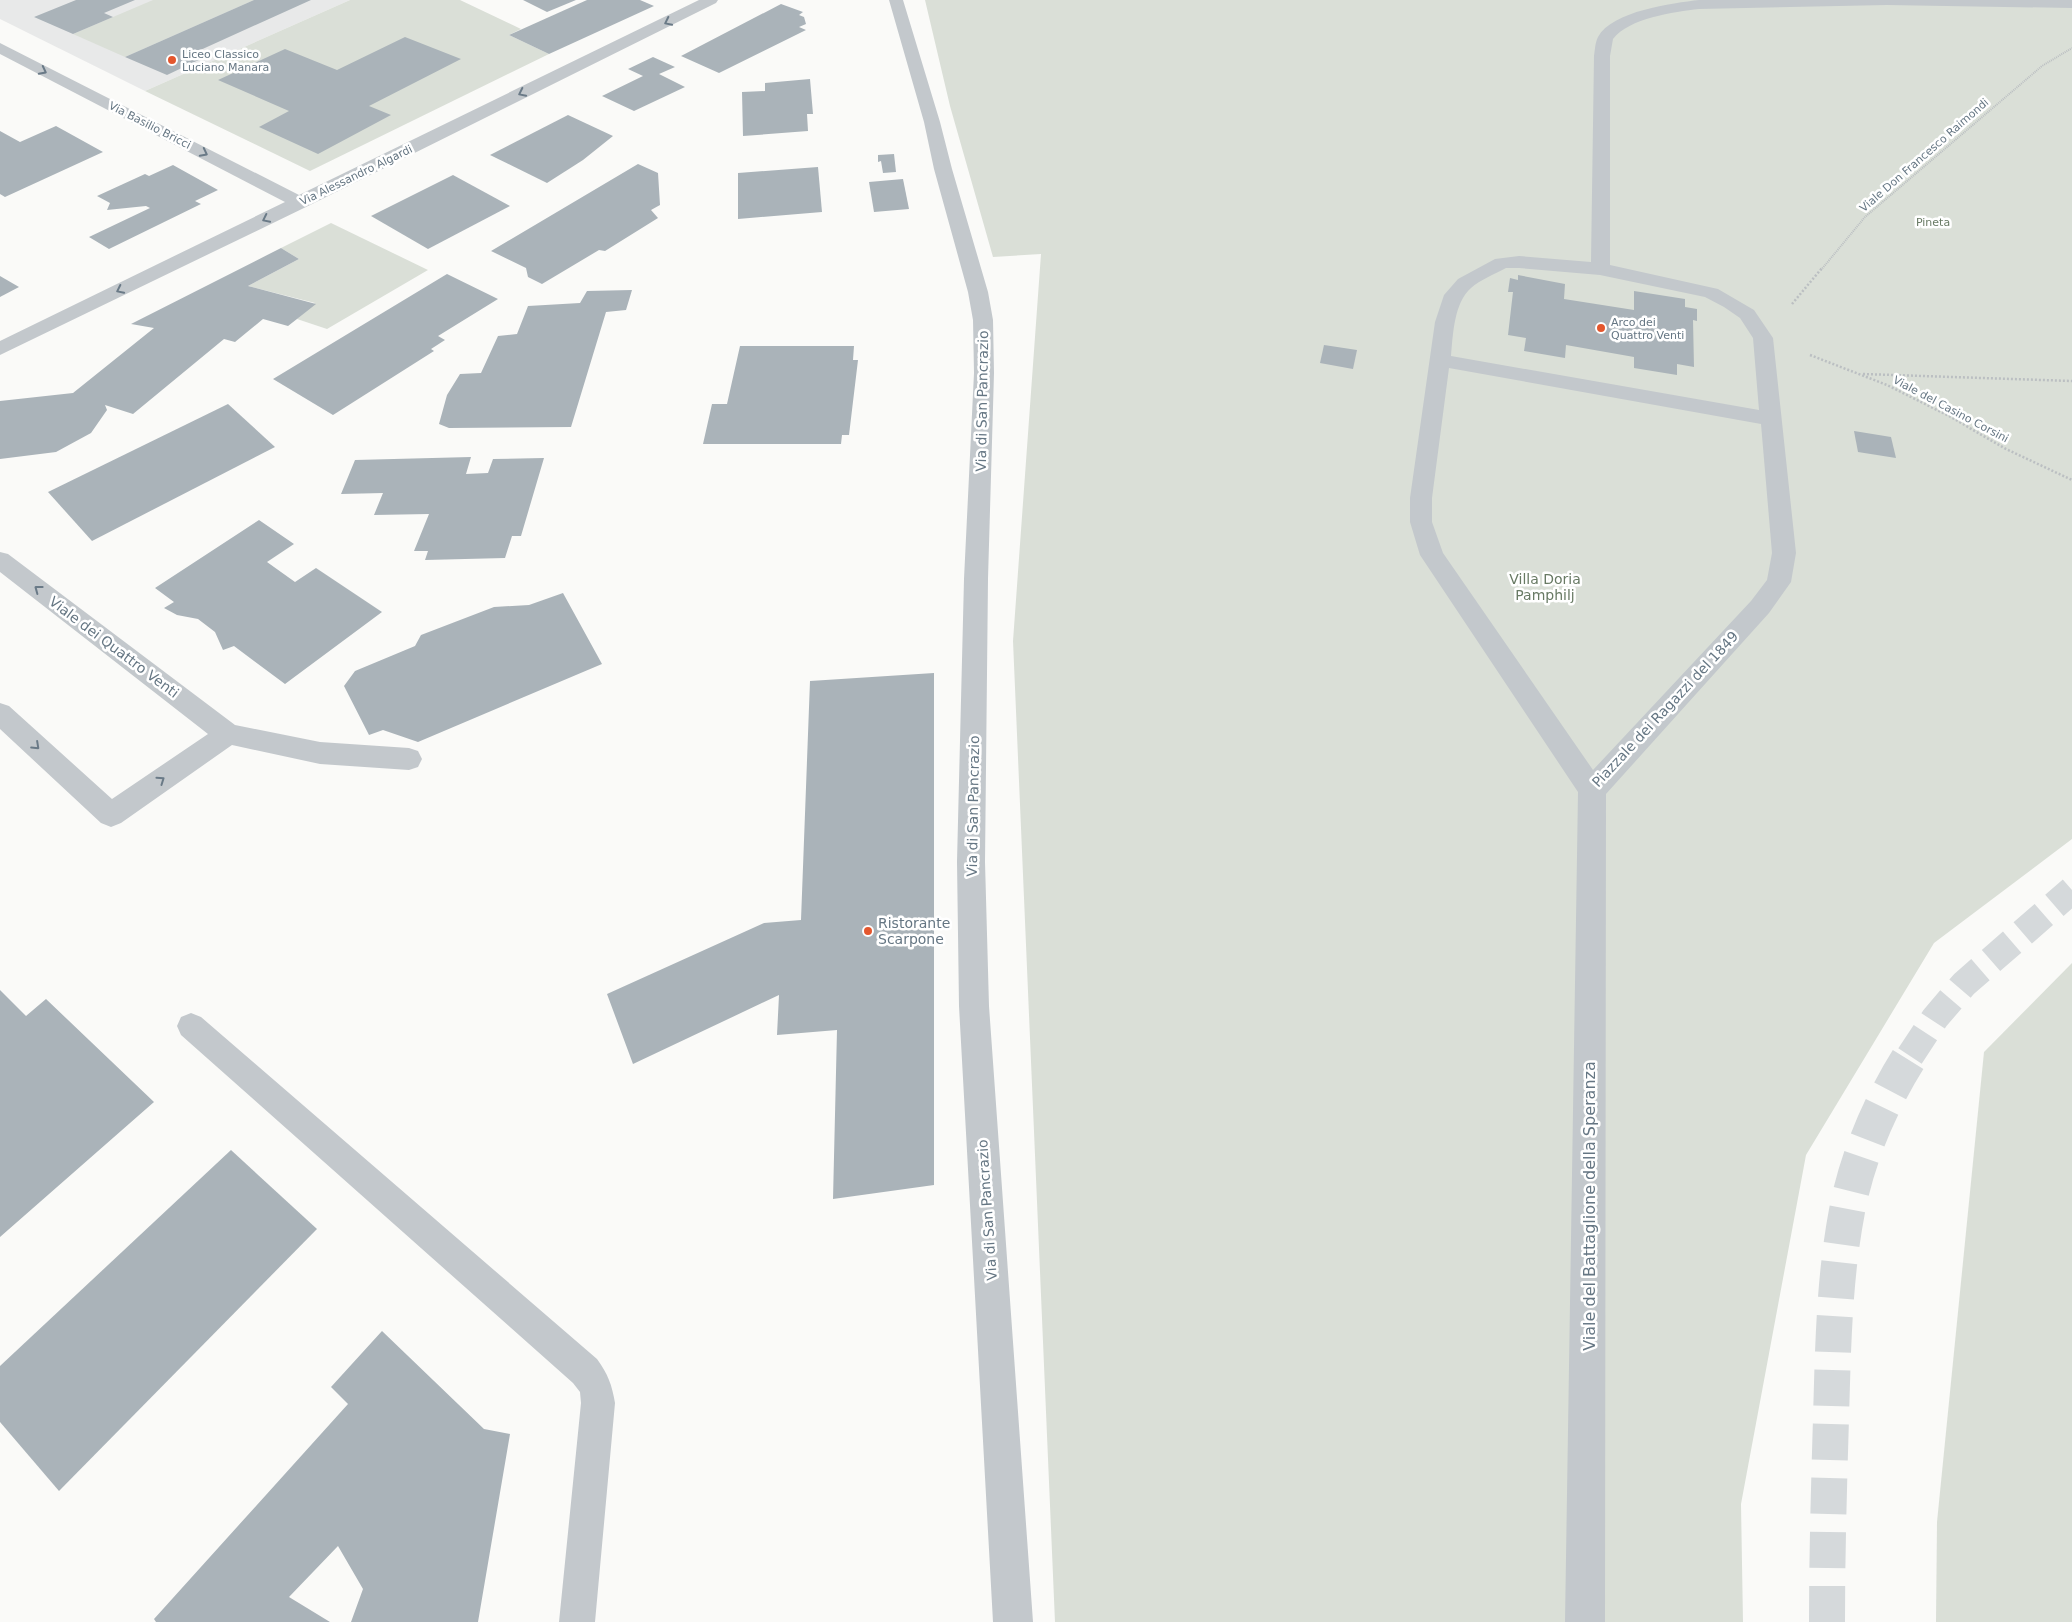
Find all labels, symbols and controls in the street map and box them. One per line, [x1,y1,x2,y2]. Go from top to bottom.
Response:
one-way arrow [664,15,673,26]
place label: Liceo Classico Luciano Manara [182,48,269,74]
marker: Liceo Classico Luciano Manara [166,54,178,66]
one-way arrow [38,65,47,75]
one-way arrow [518,87,527,98]
street label: Viale Don Francesco Raimondi [1857,96,1991,215]
street label: Via Basilio Bricci [107,99,193,152]
street label: Via Alessandro Algardi [298,143,414,208]
one-way arrow [198,147,207,157]
one-way arrow [262,213,271,223]
park label: Pineta [1916,216,1950,229]
one-way arrow [116,284,125,295]
place label: Arco dei Quattro Venti [1611,316,1684,342]
marker: Arco dei Quattro Venti [1595,322,1607,334]
street label: Via di San Pancrazio [973,330,991,472]
street label: Viale del Casino Corsini [1891,373,2011,445]
park label: Villa Doria Pamphilj [1509,571,1581,603]
one-way arrow [35,586,44,594]
street label: Viale dei Quattro Venti [46,593,182,701]
street label: Piazzale dei Ragazzi del 1849 [1589,628,1741,790]
street label: Via di San Pancrazio [964,735,982,877]
one-way arrow [30,740,39,749]
one-way arrow [155,777,165,786]
place label: Ristorante Scarpone [878,915,950,947]
marker: Ristorante Scarpone [862,925,874,937]
street label: Viale del Battaglione della Speranza [1580,1061,1599,1351]
street label: Via di San Pancrazio [974,1139,1000,1281]

